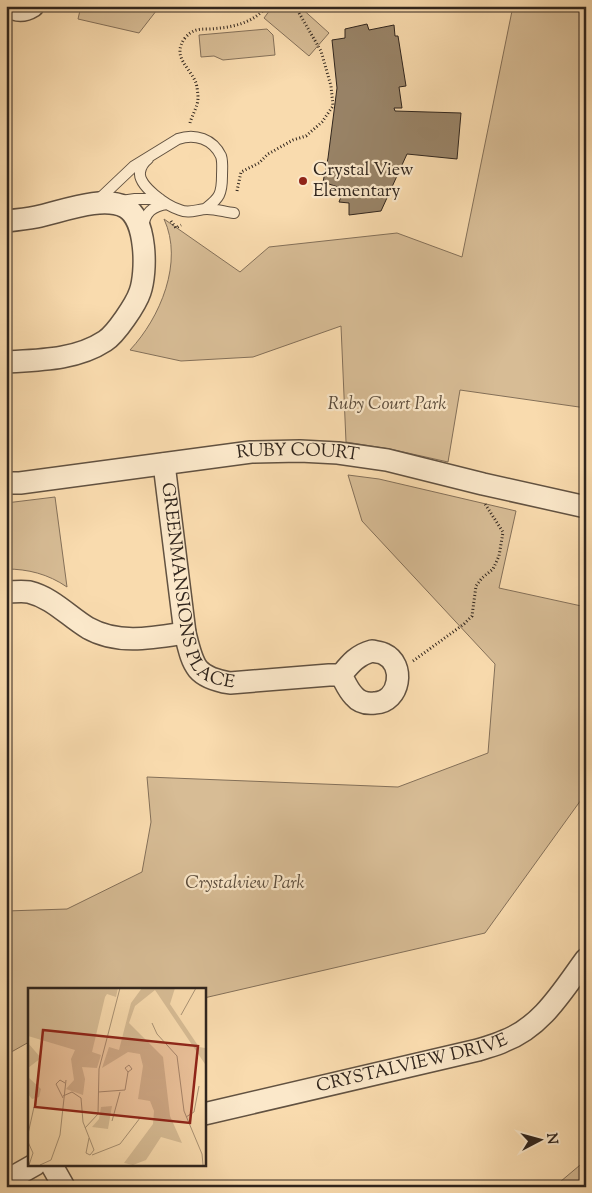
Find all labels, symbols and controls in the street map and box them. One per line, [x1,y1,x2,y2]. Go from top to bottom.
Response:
place label: Crystal View Elementary [313,158,414,205]
marker: Crystal View Elementary [297,175,309,187]
park label: Ruby Court Park [328,392,446,418]
street label: RUBY COURT [235,438,361,469]
street label: GREENMANSIONS PLACE [153,481,237,697]
park label: Crystalview Park [185,871,305,897]
inset map [28,988,205,1166]
street label: CRYSTALVIEW DRIVE [314,1028,512,1100]
north arrow [514,1116,564,1166]
text: N [540,1132,561,1145]

